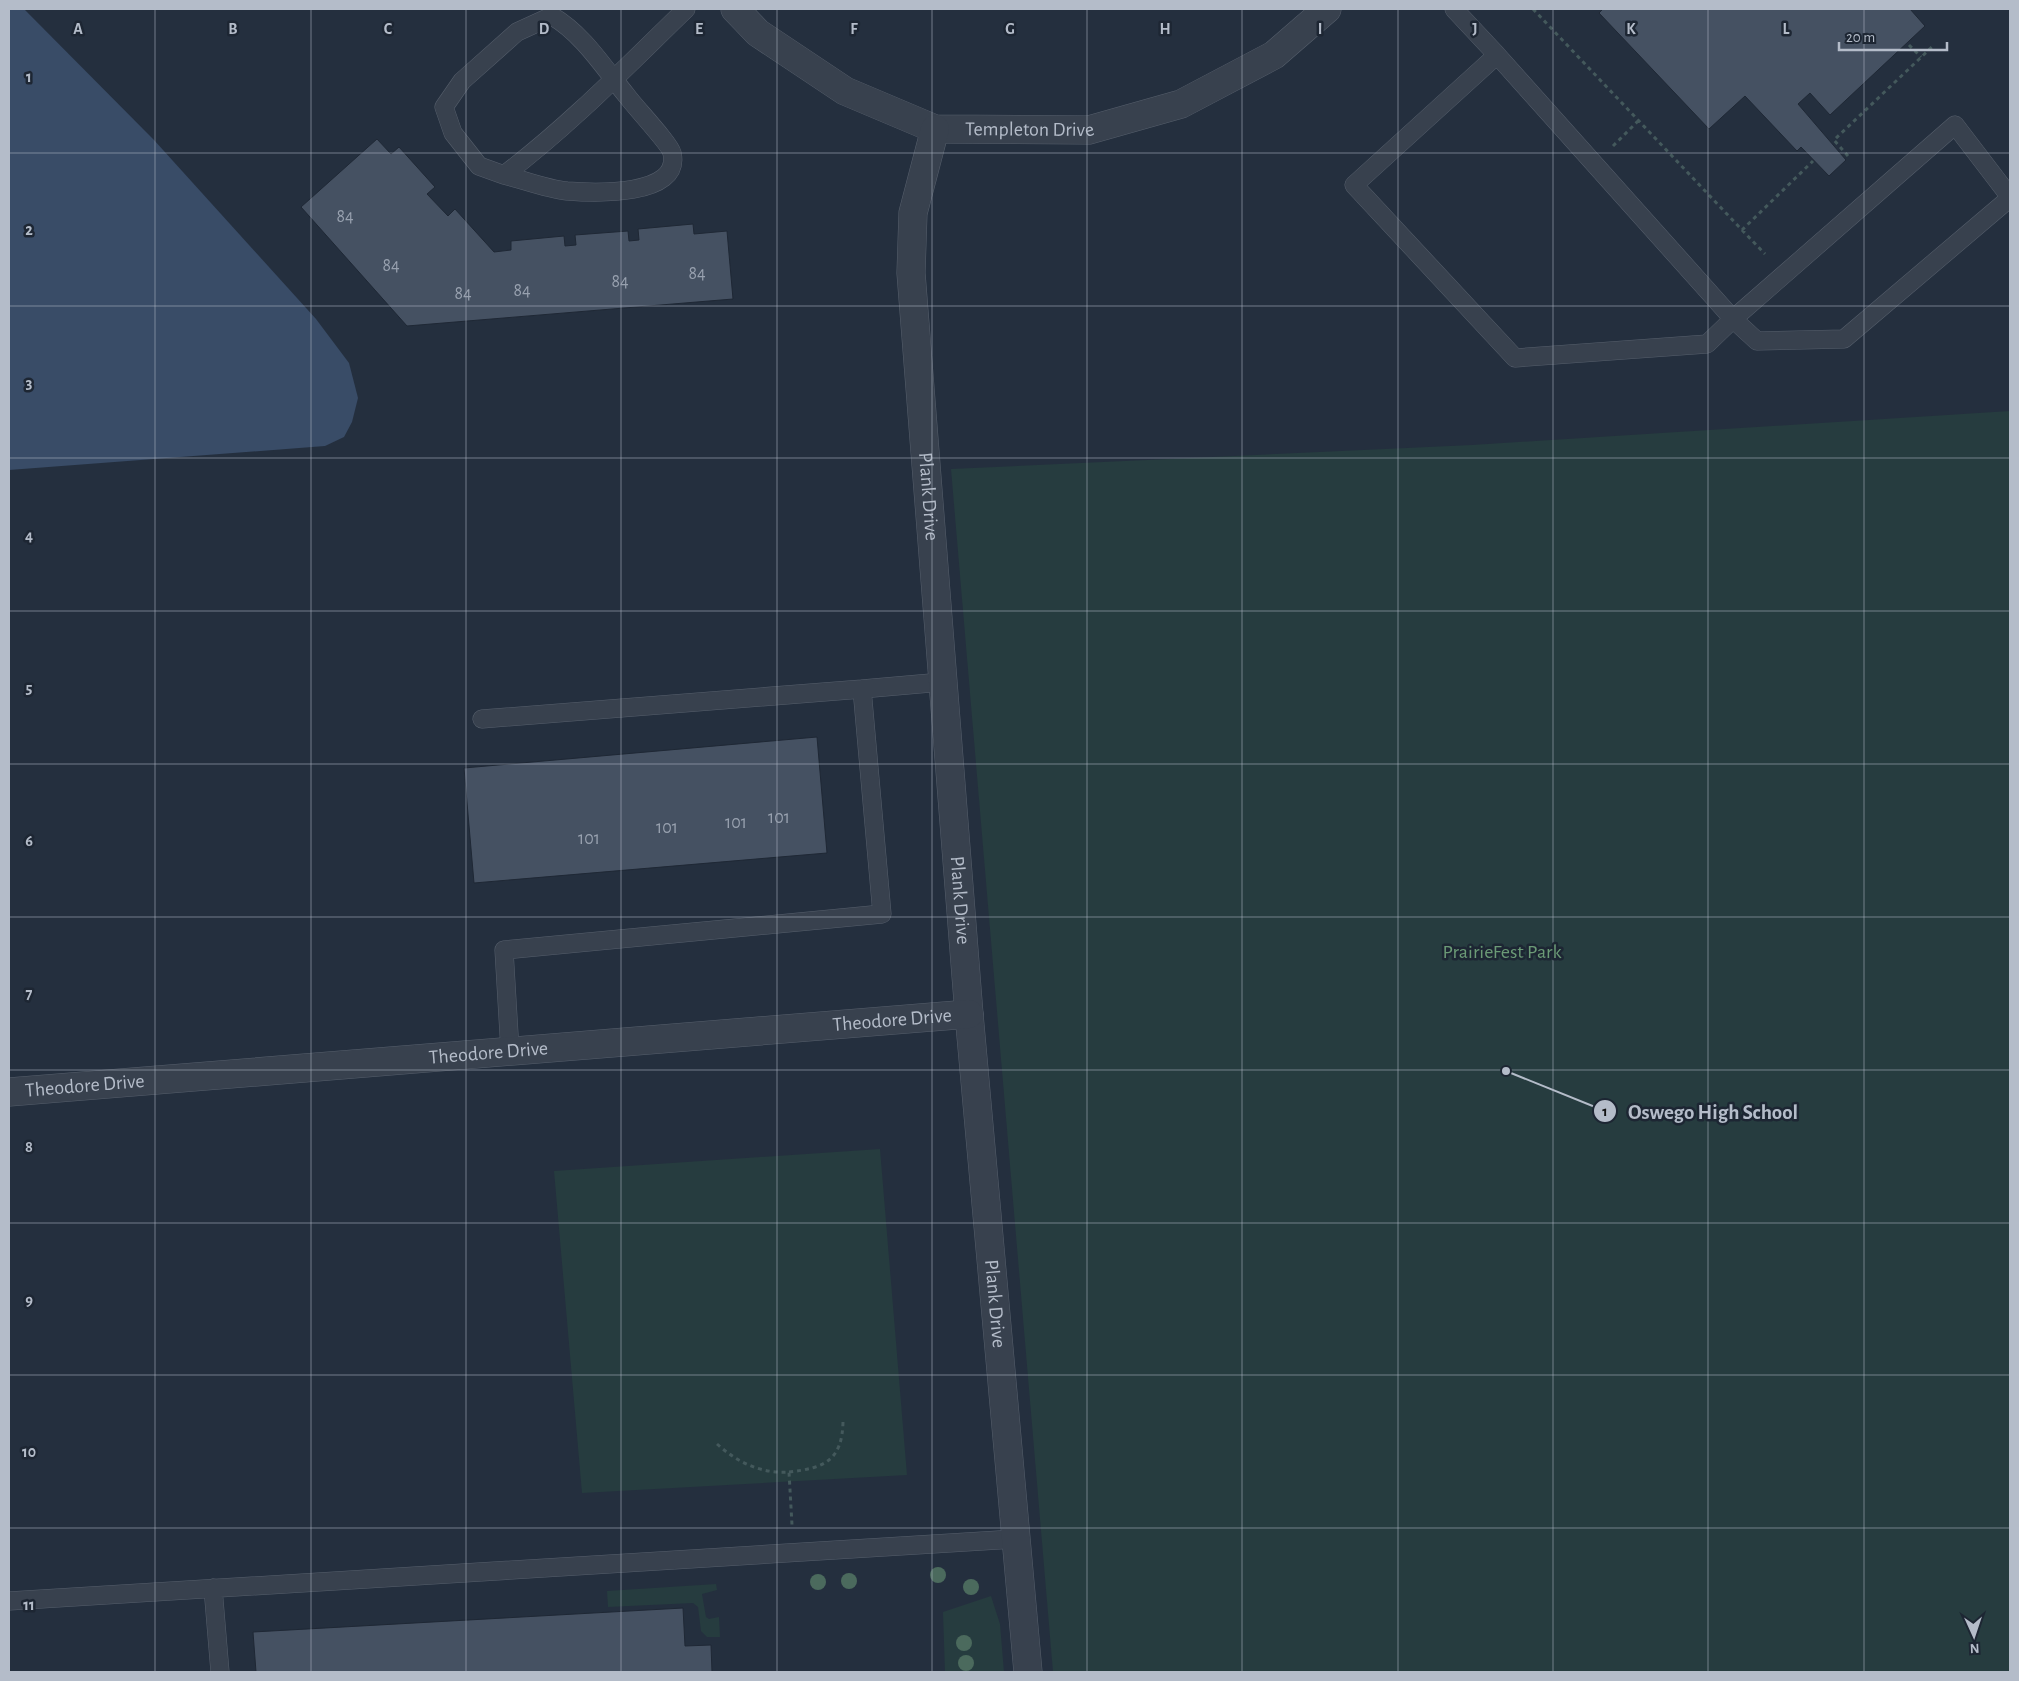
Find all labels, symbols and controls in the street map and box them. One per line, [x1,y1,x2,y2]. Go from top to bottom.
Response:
scale bar [1839,20,1946,52]
text: A [73,21,83,37]
text: B [228,21,238,37]
text: C [384,21,393,37]
text: D [539,21,550,37]
text: E [695,21,703,37]
text: F [850,21,858,37]
text: G [1005,21,1015,37]
text: H [1159,21,1171,37]
text: I [1318,21,1322,37]
text: J [1472,21,1478,37]
text: K [1626,21,1636,37]
text: L [1783,21,1790,37]
text: 20 m [1846,30,1875,45]
text: 1 [26,69,32,85]
street label: Templeton Drive [965,119,1097,141]
house number: 84 [336,208,354,226]
text: 2 [25,222,33,238]
house number: 84 [382,257,400,275]
house number: 84 [688,265,706,283]
house number: 84 [611,273,629,291]
house number: 84 [513,282,531,300]
house number: 84 [454,285,472,303]
text: 3 [26,375,33,391]
street label: Plank Drive [915,451,942,542]
text: 4 [25,528,33,544]
text: 5 [26,680,33,696]
house number: 101 [768,809,790,827]
house number: 101 [725,814,747,832]
house number: 101 [656,819,678,837]
house number: 101 [578,830,600,848]
text: 6 [25,833,33,849]
street label: Plank Drive [947,855,974,945]
park label: PrairieFest Park [1442,942,1562,962]
text: 7 [26,986,33,1002]
street label: Theodore Drive [832,1005,953,1035]
street label: Theodore Drive [428,1038,549,1068]
street label: Theodore Drive [24,1071,145,1101]
callout: Oswego High School [1593,1093,1808,1129]
text: Oswego High School [1628,1102,1798,1123]
text: 1 [1602,1104,1608,1119]
text: 8 [25,1139,33,1155]
street label: Plank Drive [981,1259,1009,1349]
text: 9 [25,1292,33,1308]
text: 10 [22,1444,36,1460]
text: 11 [23,1597,35,1613]
north arrow [1949,1611,1999,1661]
text: N [1969,1641,1980,1655]

